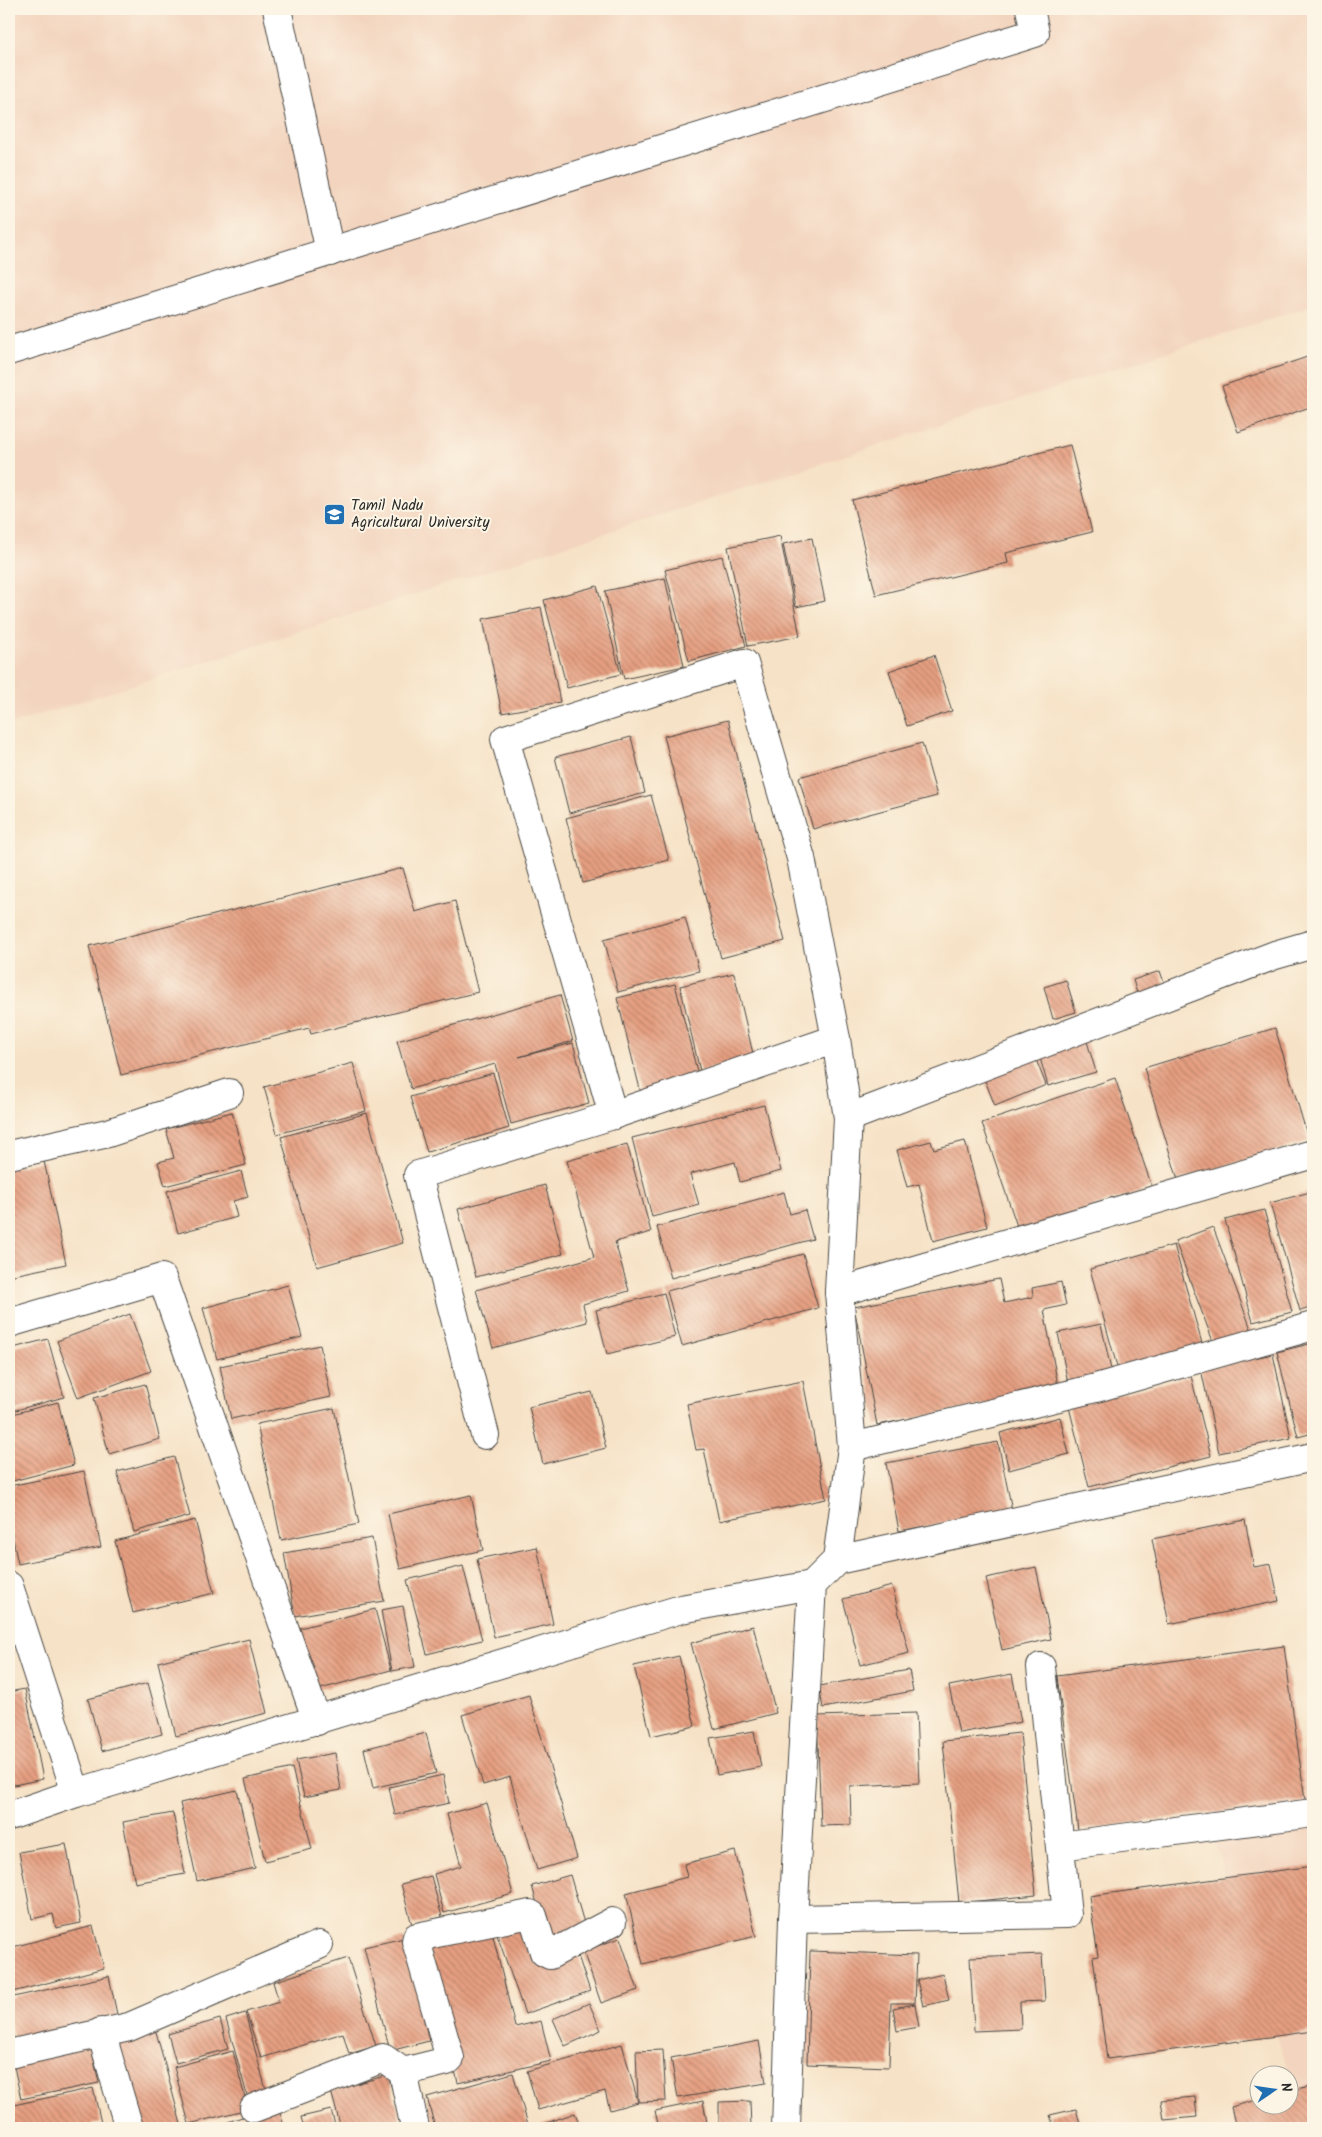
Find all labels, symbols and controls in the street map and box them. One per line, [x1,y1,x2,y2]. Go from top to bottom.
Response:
place label: Tamil Nadu Agricultural University [351,494,490,535]
school or university icon: Tamil Nadu Agricultural University [323,503,347,527]
north arrow [1250,2064,1300,2114]
text: N [1274,2081,1297,2094]

